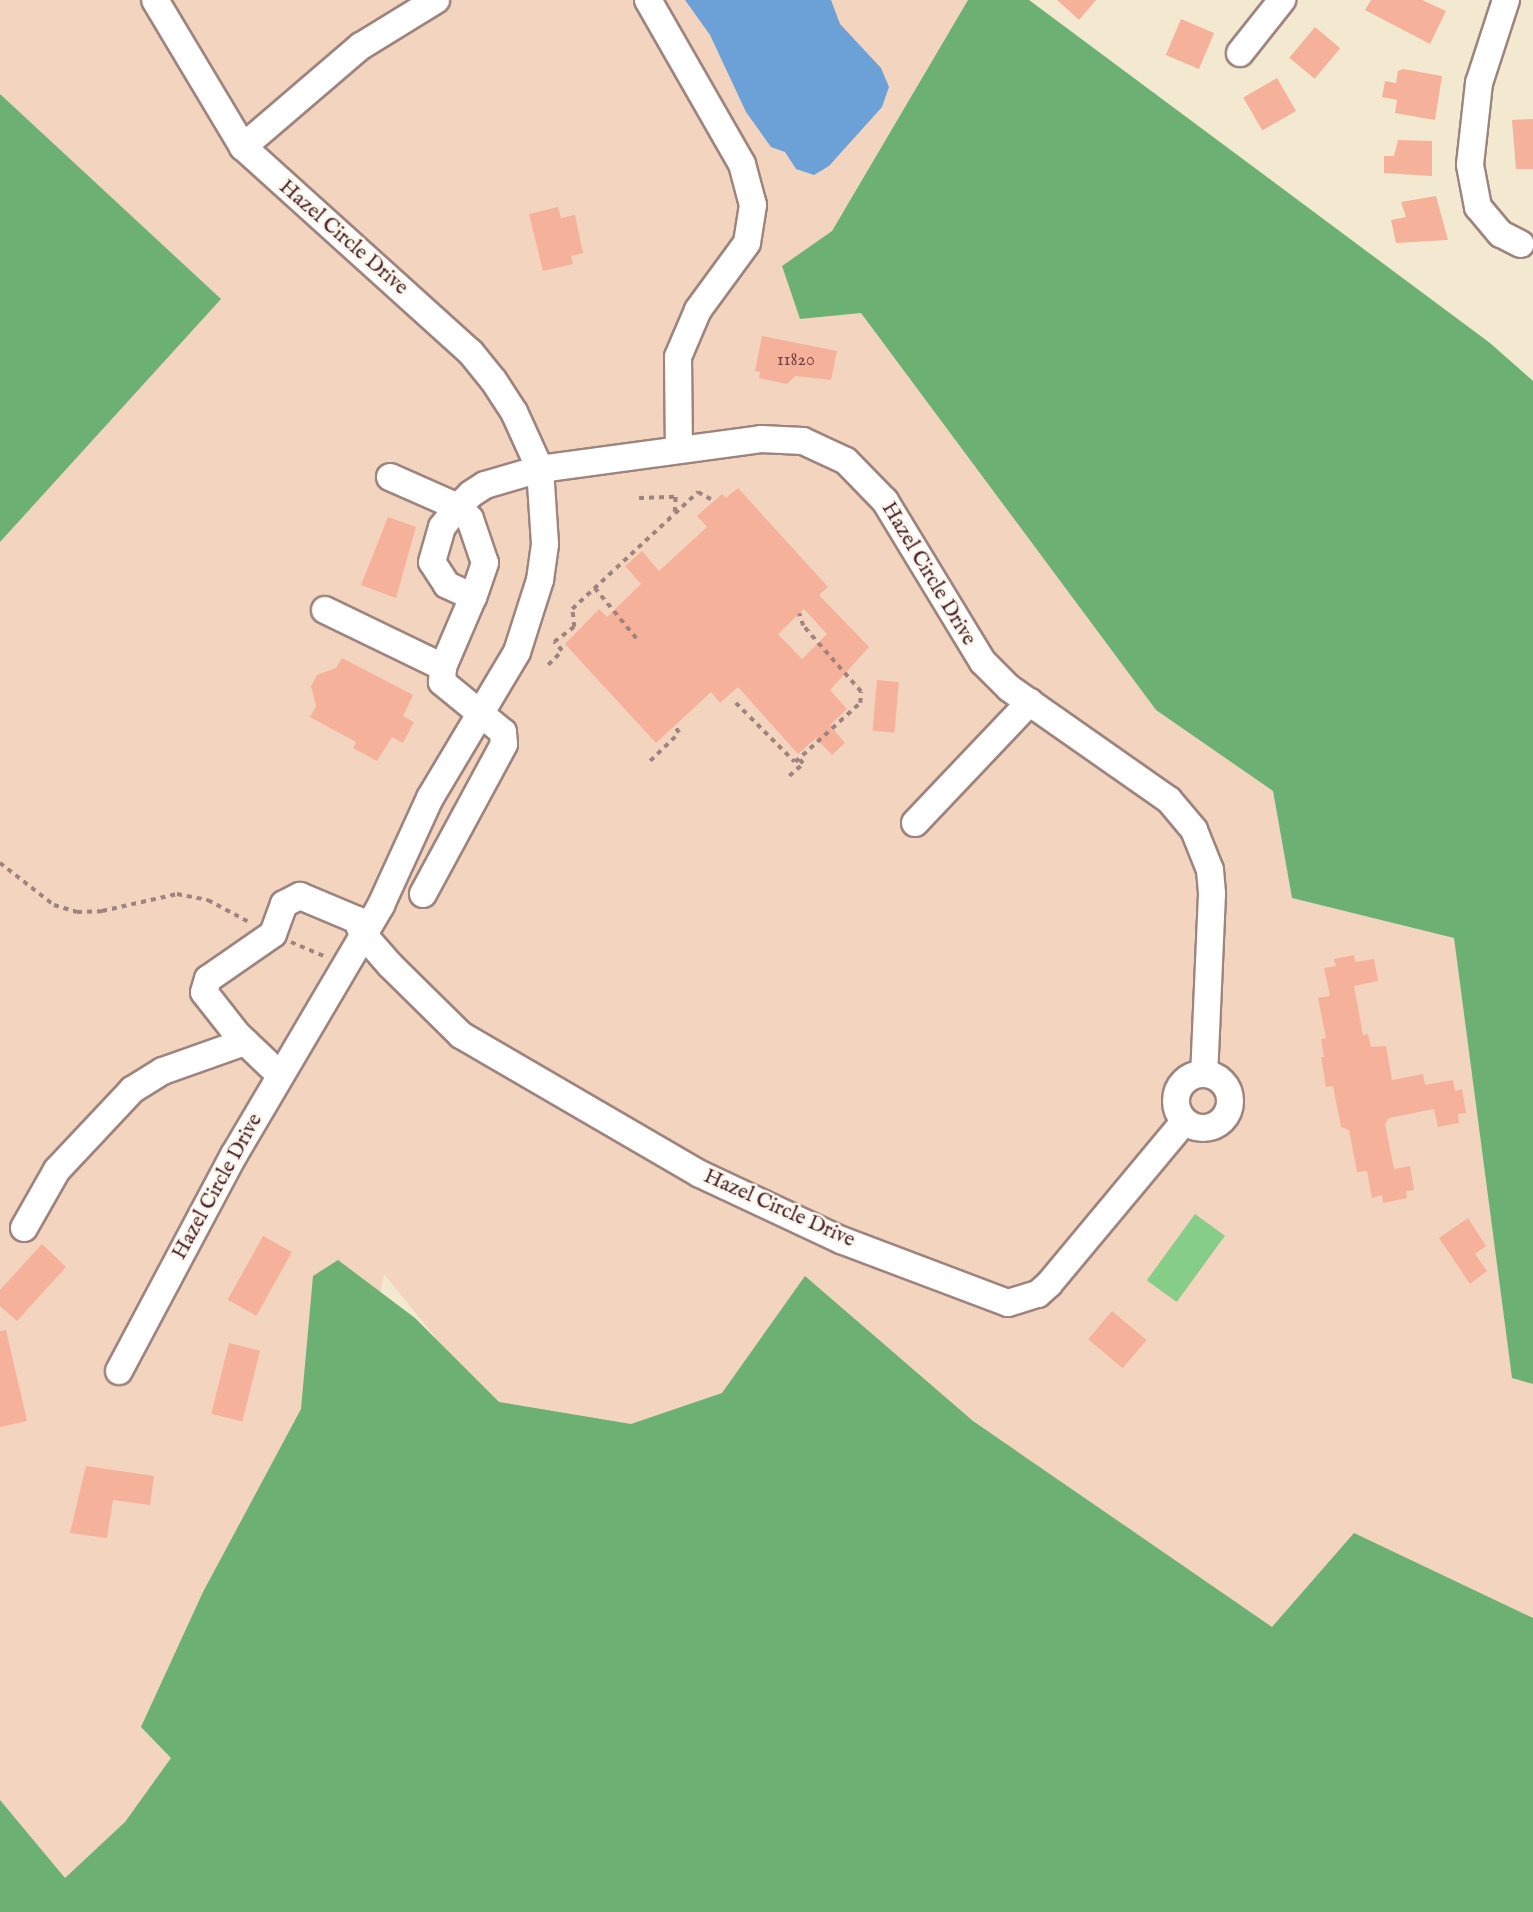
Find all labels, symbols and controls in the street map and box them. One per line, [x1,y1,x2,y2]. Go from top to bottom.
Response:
street label: Hazel Circle Drive [273,175,413,301]
house number: 11820 [777,350,815,372]
street label: Hazel Circle Drive [875,498,981,650]
street label: Hazel Circle Drive [168,1110,268,1264]
street label: Hazel Circle Drive [699,1164,859,1254]

